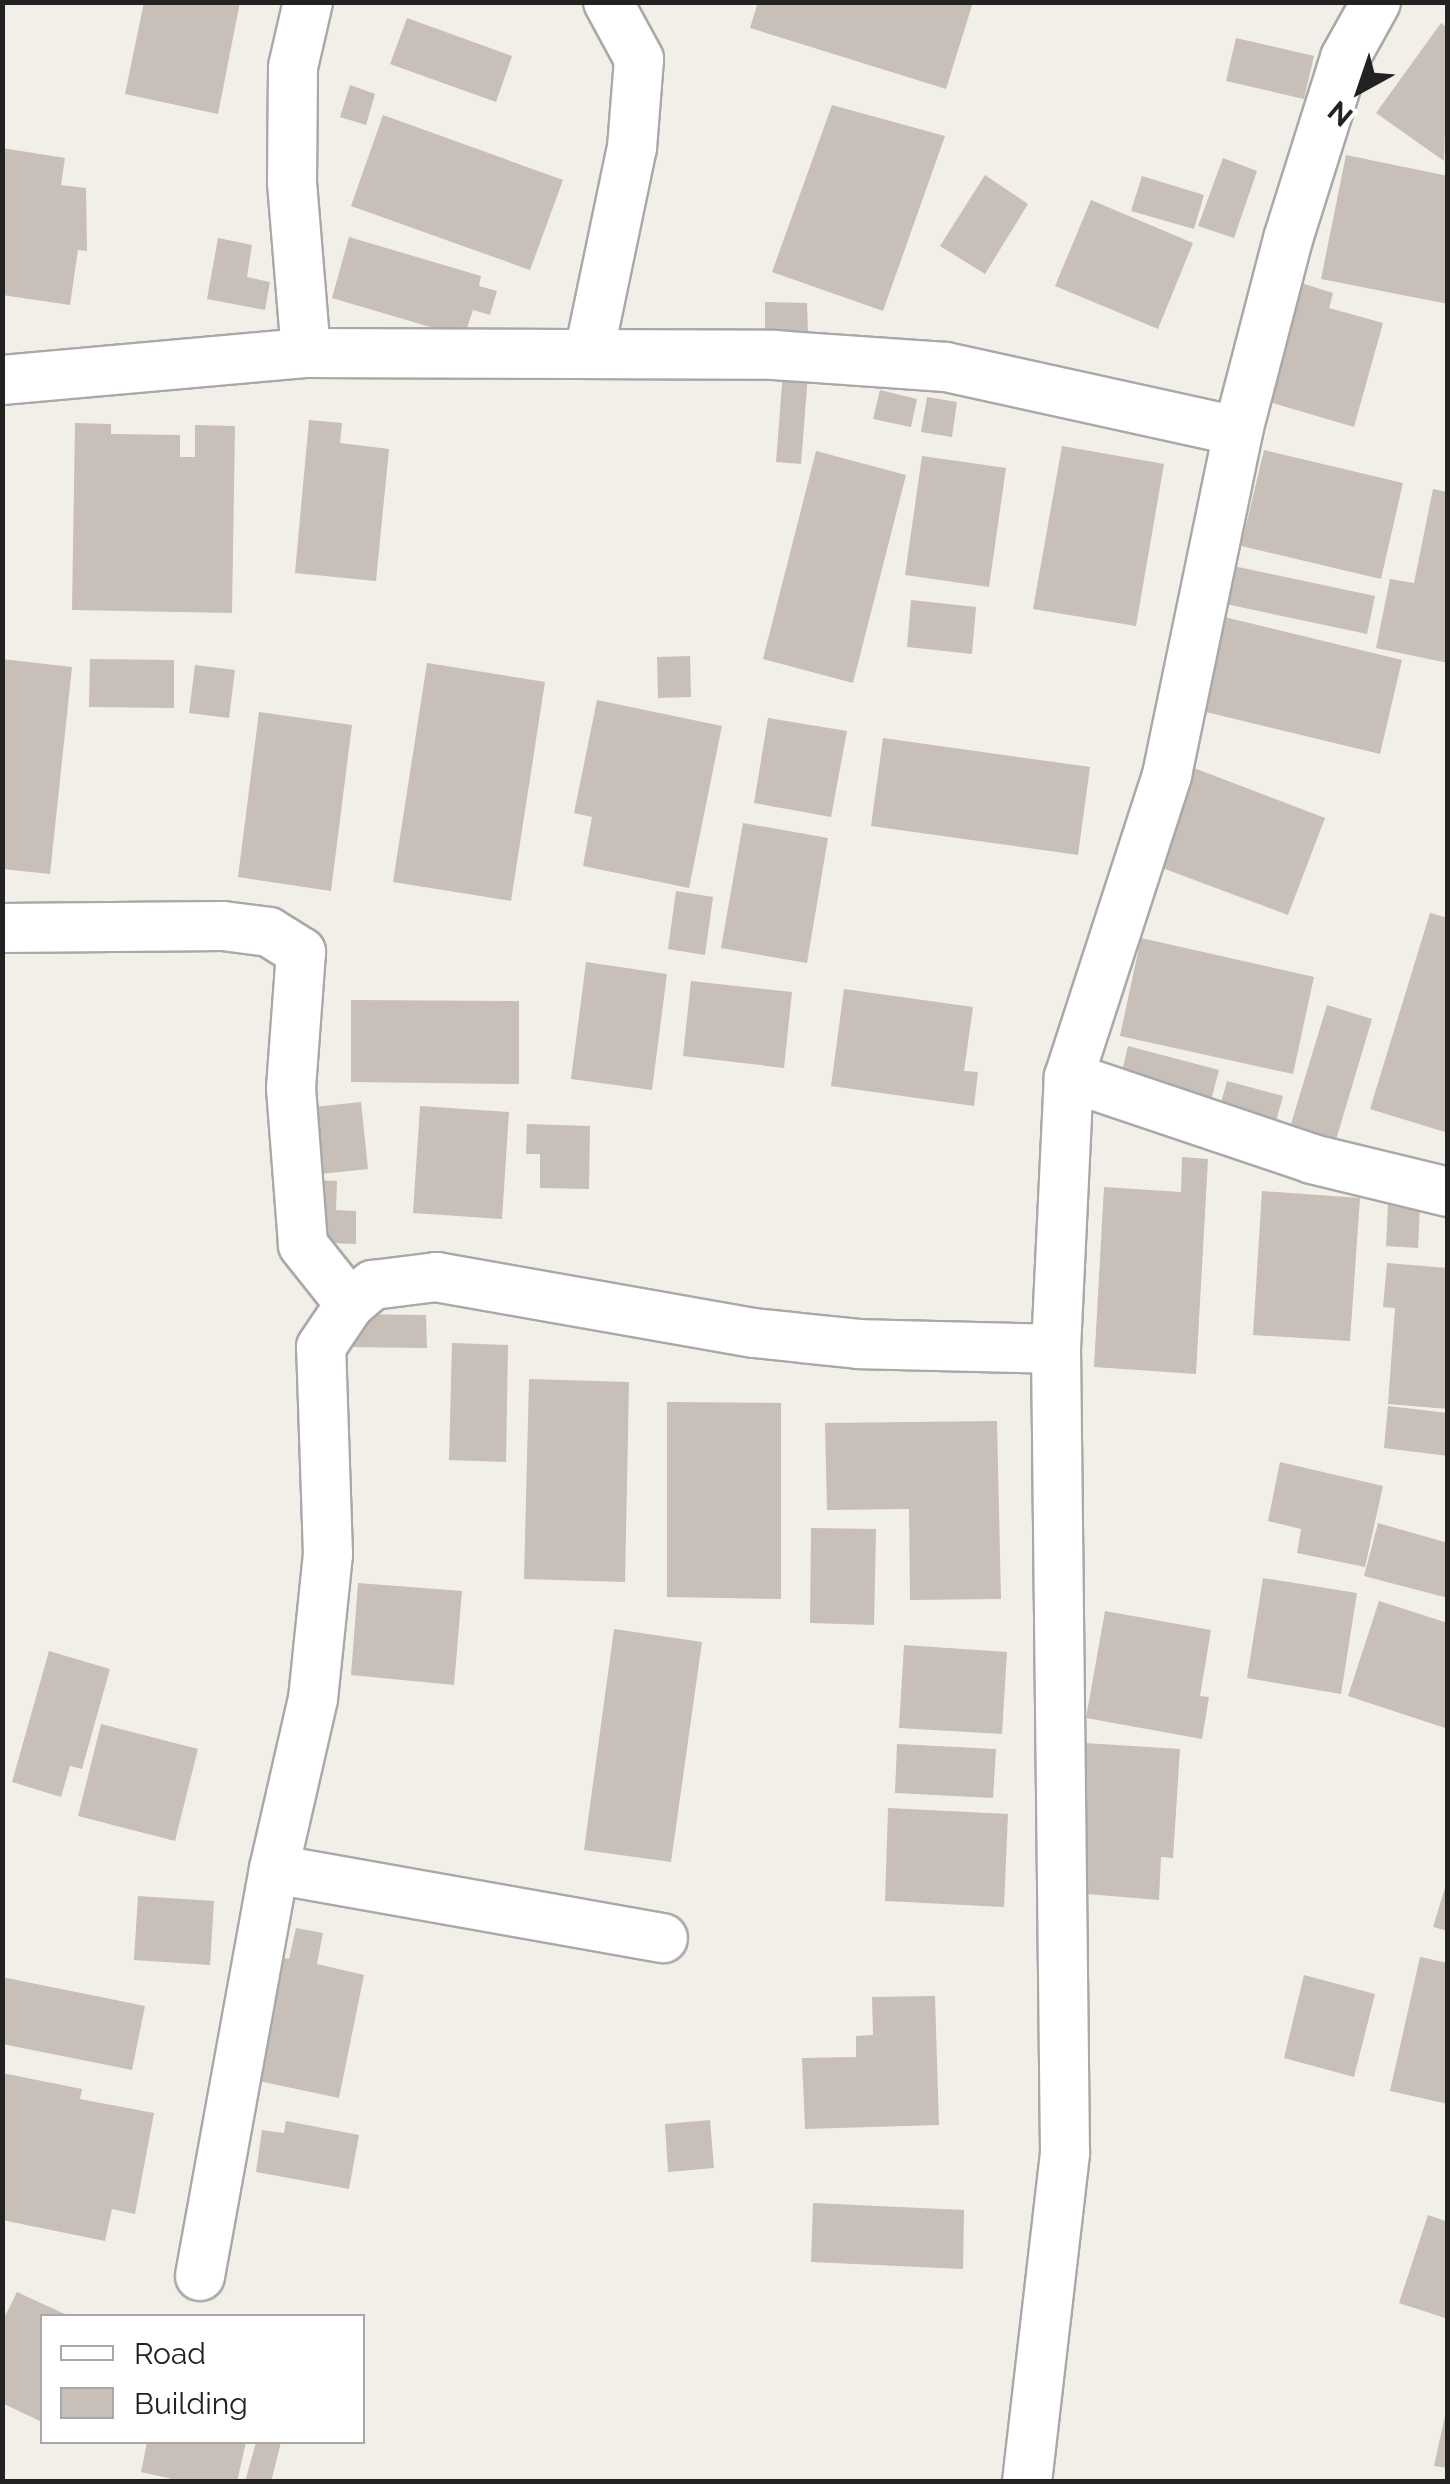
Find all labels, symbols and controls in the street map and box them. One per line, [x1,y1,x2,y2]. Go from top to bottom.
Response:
north arrow [1310,40,1410,140]
text: N [1322,94,1359,133]
legend [40,2314,365,2444]
text: Road [134,2336,206,2371]
text: Building [134,2386,248,2421]

